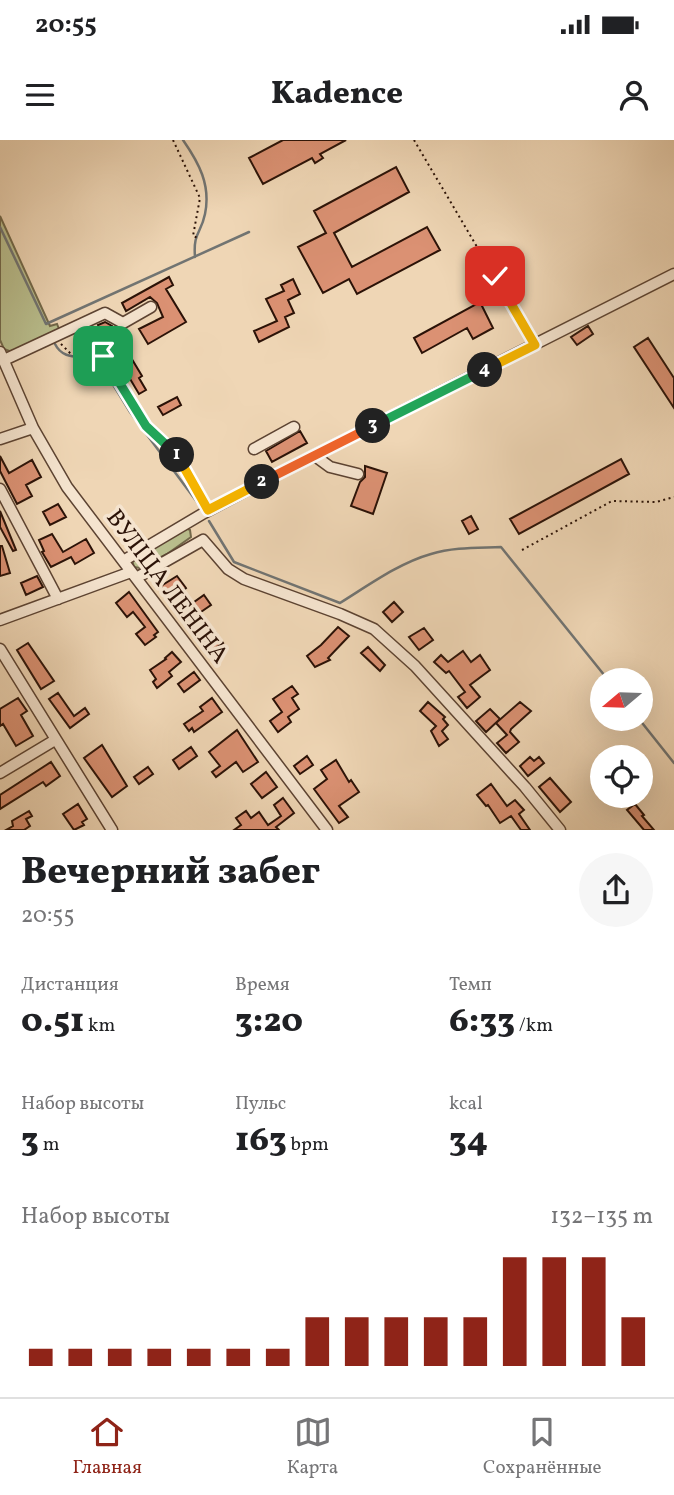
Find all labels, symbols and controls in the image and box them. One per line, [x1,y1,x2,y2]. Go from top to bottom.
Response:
text: 20:55 [35,7,97,43]
text: Kadence [271,73,403,117]
icon: menu [21,76,59,114]
icon: person [615,76,653,114]
pin [465,246,525,306]
icon: check [476,257,514,295]
pin [73,326,133,386]
icon: arrive [84,337,122,375]
pin: 4 [468,352,503,387]
text: 4 [479,356,490,382]
pin: 3 [356,408,390,444]
text: 3 [368,412,377,438]
pin: 1 [160,438,194,472]
text: 1 [173,441,180,467]
pin: 2 [244,464,280,500]
text: 2 [257,468,266,494]
street label: ВУЛІЦА ЛЕНІНА [97,503,236,672]
north arrow [590,668,653,732]
map controls [590,668,653,808]
button: locate [590,745,653,808]
text: Вечерний забег [21,847,320,900]
button: share [579,853,653,927]
text: 20:55 [21,900,75,932]
text: Дистанция [21,972,119,998]
text: Время [235,972,290,998]
text: Темп [449,972,492,998]
text: 0.51 [21,998,84,1046]
text: 3:20 [235,998,303,1046]
text: 6:33 [449,998,515,1046]
text: km [84,1013,115,1039]
text: /km [515,1013,553,1039]
text: Набор высоты [21,1091,144,1117]
text: Пульс [235,1091,286,1117]
text: kcal [449,1091,483,1117]
text: 3 [21,1117,39,1165]
text: 163 [235,1117,287,1165]
text: 34 [449,1117,488,1165]
text: m [39,1132,59,1158]
text: bpm [287,1132,329,1158]
text: Набор высоты [21,1201,170,1233]
text: 132–135 m [550,1201,653,1233]
tab: Главная [72,1413,142,1481]
tab: Карта [287,1413,338,1481]
tab: Сохранённые [483,1413,602,1481]

